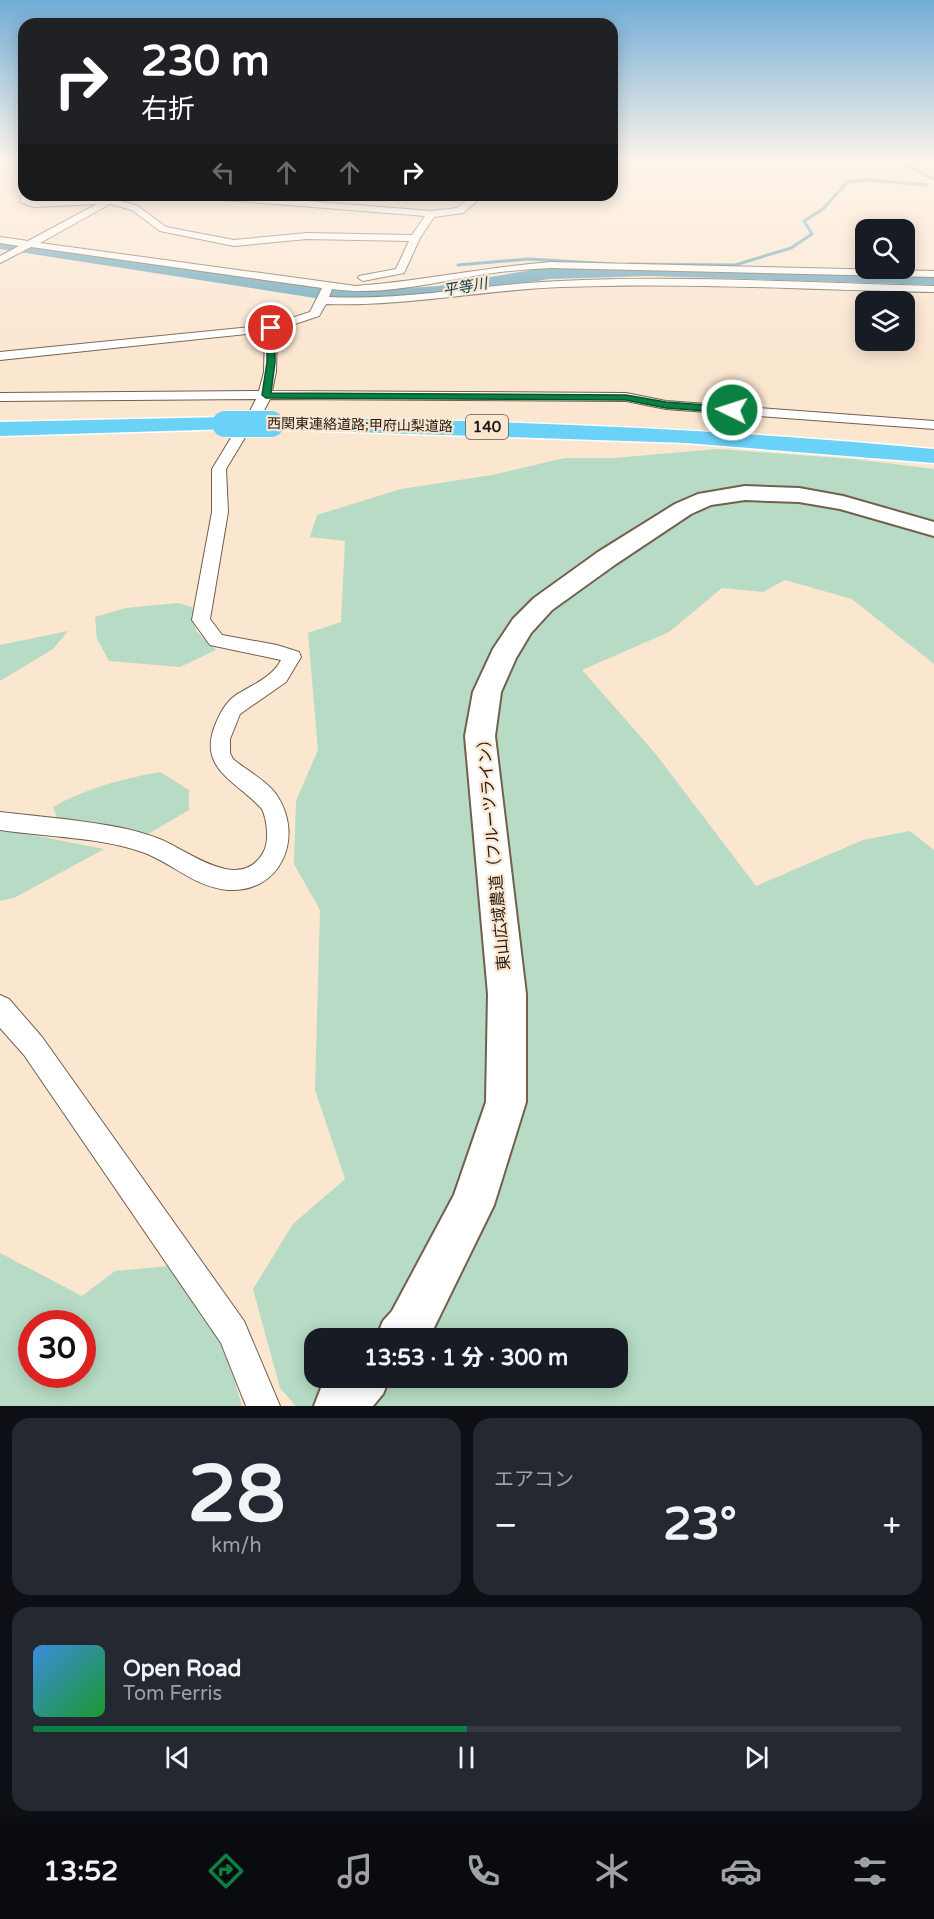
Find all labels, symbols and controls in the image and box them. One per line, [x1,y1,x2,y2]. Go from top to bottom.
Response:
text: 230 m [141,36,270,87]
icon: right [42,42,120,120]
text: 右折 [141,93,195,126]
icon: left [207,156,240,189]
icon: ahead [270,156,303,189]
icon: ahead [333,156,366,189]
icon: right [396,156,429,189]
map controls [855,219,915,351]
button: search [855,219,915,279]
water label: 平等川 [441,274,491,300]
button: layers [855,291,915,351]
pin [245,302,296,353]
icon: arrive [254,311,287,344]
position arrow [700,378,764,442]
street label: 西関東連絡道路;甲府山梨道路 [267,415,453,435]
road number: 140 [466,415,508,439]
street label: 東山広域農道（フルーツライン） [474,731,514,971]
speed limit sign: 30 [18,1310,96,1388]
text: 13:53 · 1 分 · 300 m [364,1345,568,1371]
text: 28 [188,1448,285,1542]
text: エアコン [494,1468,574,1492]
text: 23° [663,1498,737,1552]
text: − [494,1506,518,1545]
text: + [882,1506,901,1545]
text: km/h [211,1534,262,1558]
text: Open Road [123,1656,241,1682]
text: Tom Ferris [123,1682,222,1706]
icon: previous [161,1741,194,1774]
icon: pause [450,1741,483,1774]
icon: next [740,1741,773,1774]
icon: directions [205,1850,247,1892]
icon: music [334,1850,376,1892]
icon: phone [462,1850,504,1892]
icon: climate [591,1850,633,1892]
icon: car [720,1850,762,1892]
icon: filters [849,1850,891,1892]
text: 13:52 [43,1855,118,1888]

